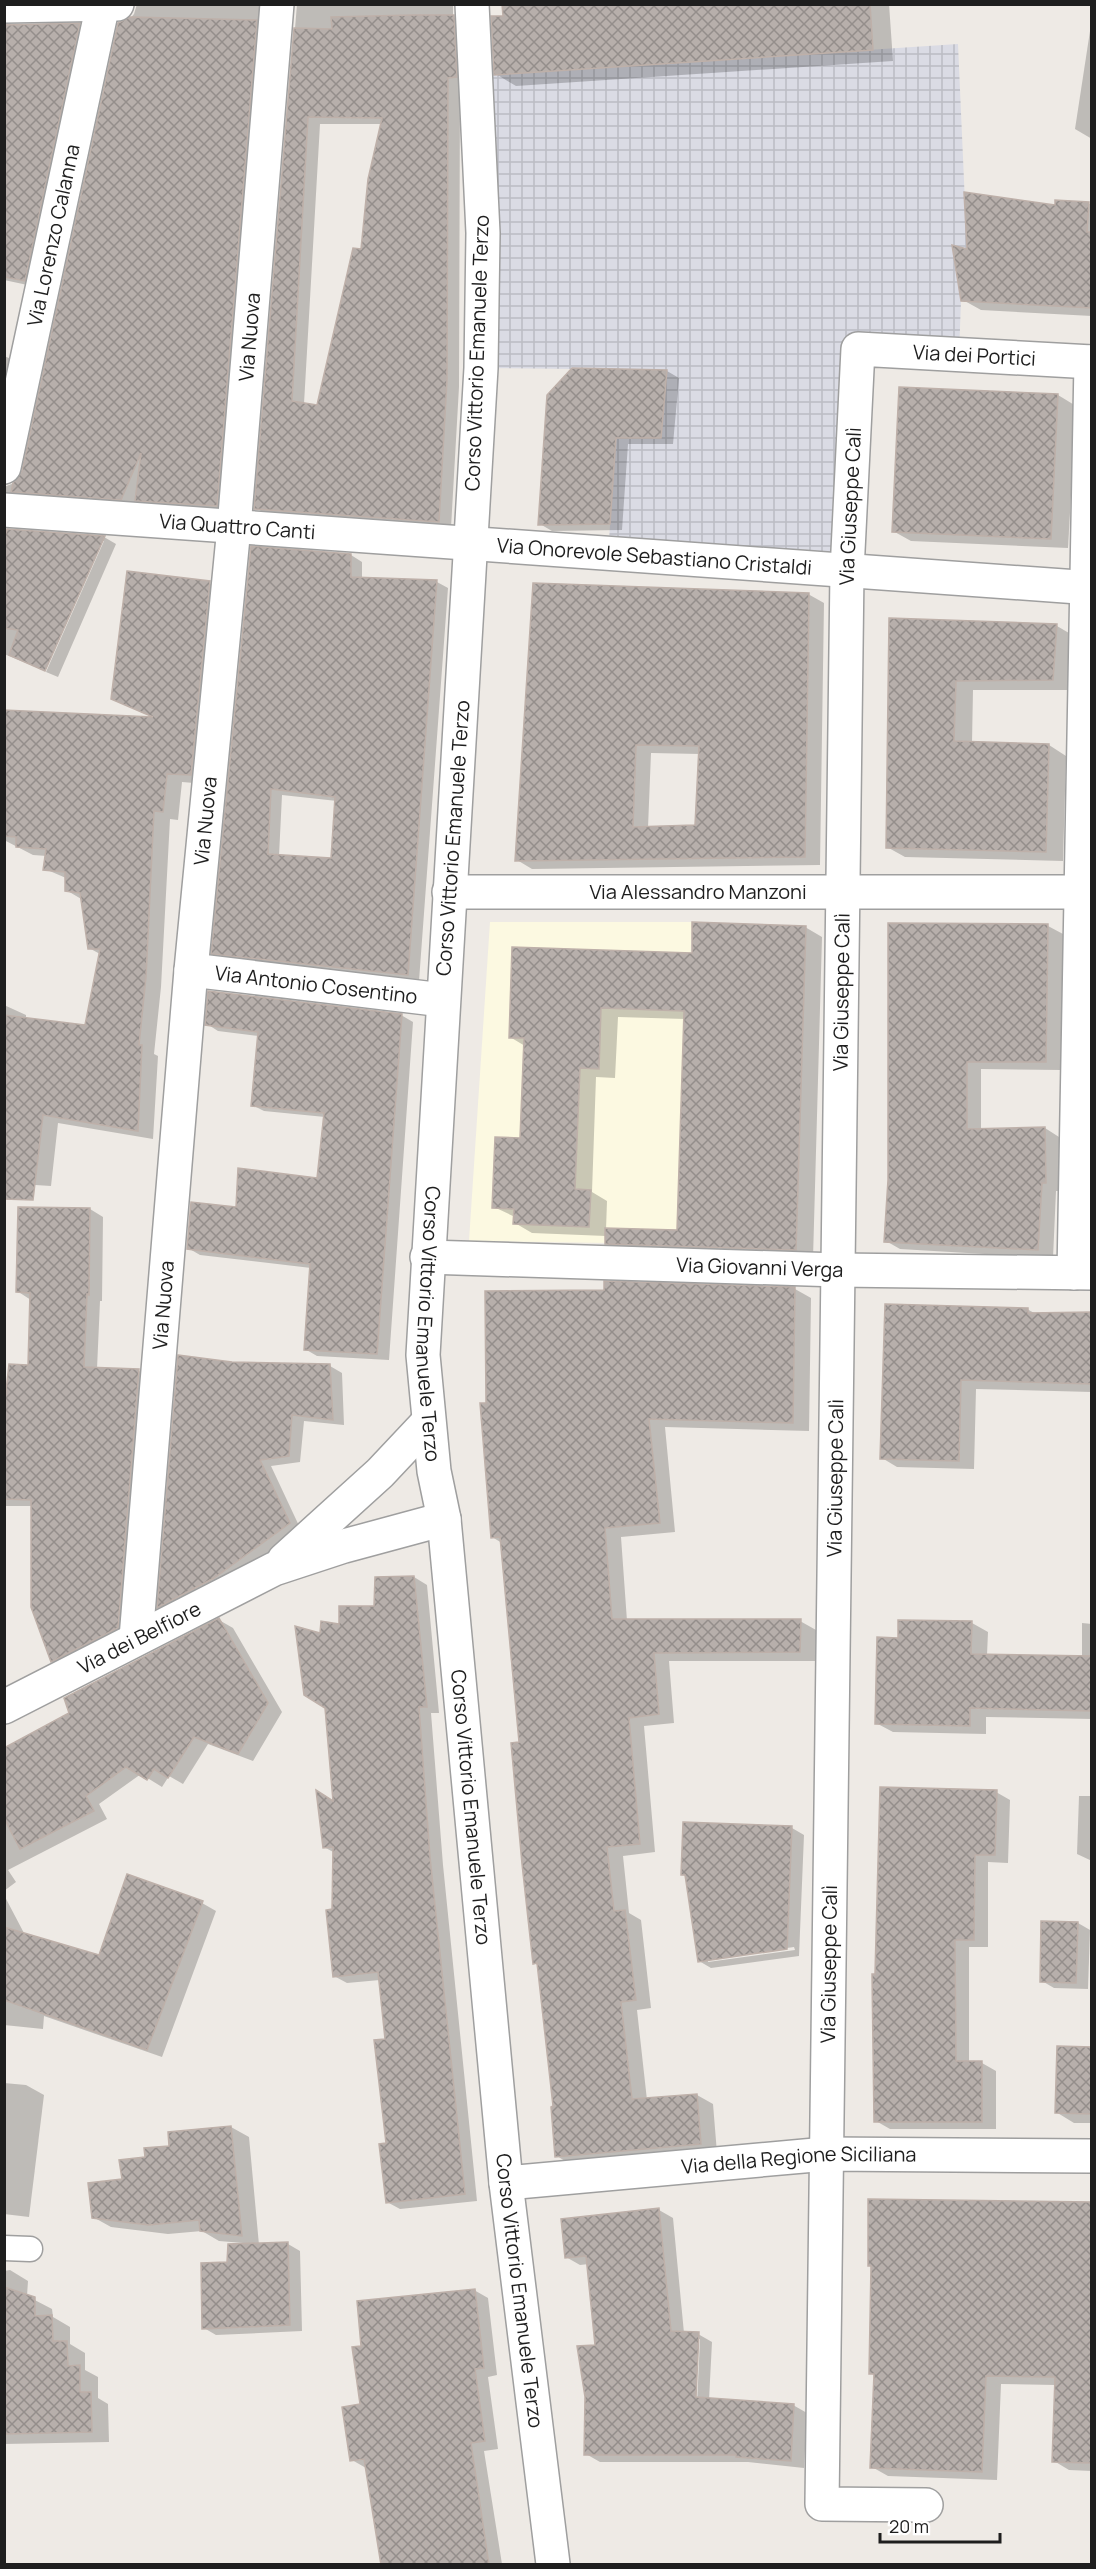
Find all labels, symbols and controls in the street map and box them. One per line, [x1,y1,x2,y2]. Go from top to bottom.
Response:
street label: Via Lorenzo Calanna [20,142,86,329]
street label: Corso Vittorio Emanuele Terzo [458,214,495,491]
street label: Via Nuova [232,291,266,382]
street label: Via dei Portici [912,338,1037,372]
street label: Via Giuseppe Calì [833,427,867,585]
street label: Via Quattro Canti [158,507,317,545]
street label: Via Onorevole Sebastiano Cristaldi [496,531,813,581]
street label: Corso Vittorio Emanuele Terzo [429,699,476,977]
street label: Via Nuova [187,775,223,867]
street label: Via Alessandro Manzoni [589,878,807,905]
street label: Via Giuseppe Calì [827,913,856,1071]
street label: Via Antonio Cosentino [213,959,419,1010]
street label: Corso Vittorio Emanuele Terzo [410,1185,447,1463]
street label: Via Giovanni Verga [676,1251,844,1283]
street label: Via Nuova [146,1260,180,1351]
street label: Via Giuseppe Calì [820,1399,849,1557]
street label: Via dei Belfiore [73,1595,205,1680]
street label: Corso Vittorio Emanuele Terzo [445,1668,498,1946]
street label: Via Giuseppe Calì [814,1885,843,2043]
street label: Via della Regione Siciliana [680,2140,917,2180]
street label: Corso Vittorio Emanuele Terzo [490,2152,550,2430]
scale bar [880,2506,1000,2544]
text: 20 m [889,2514,929,2538]

